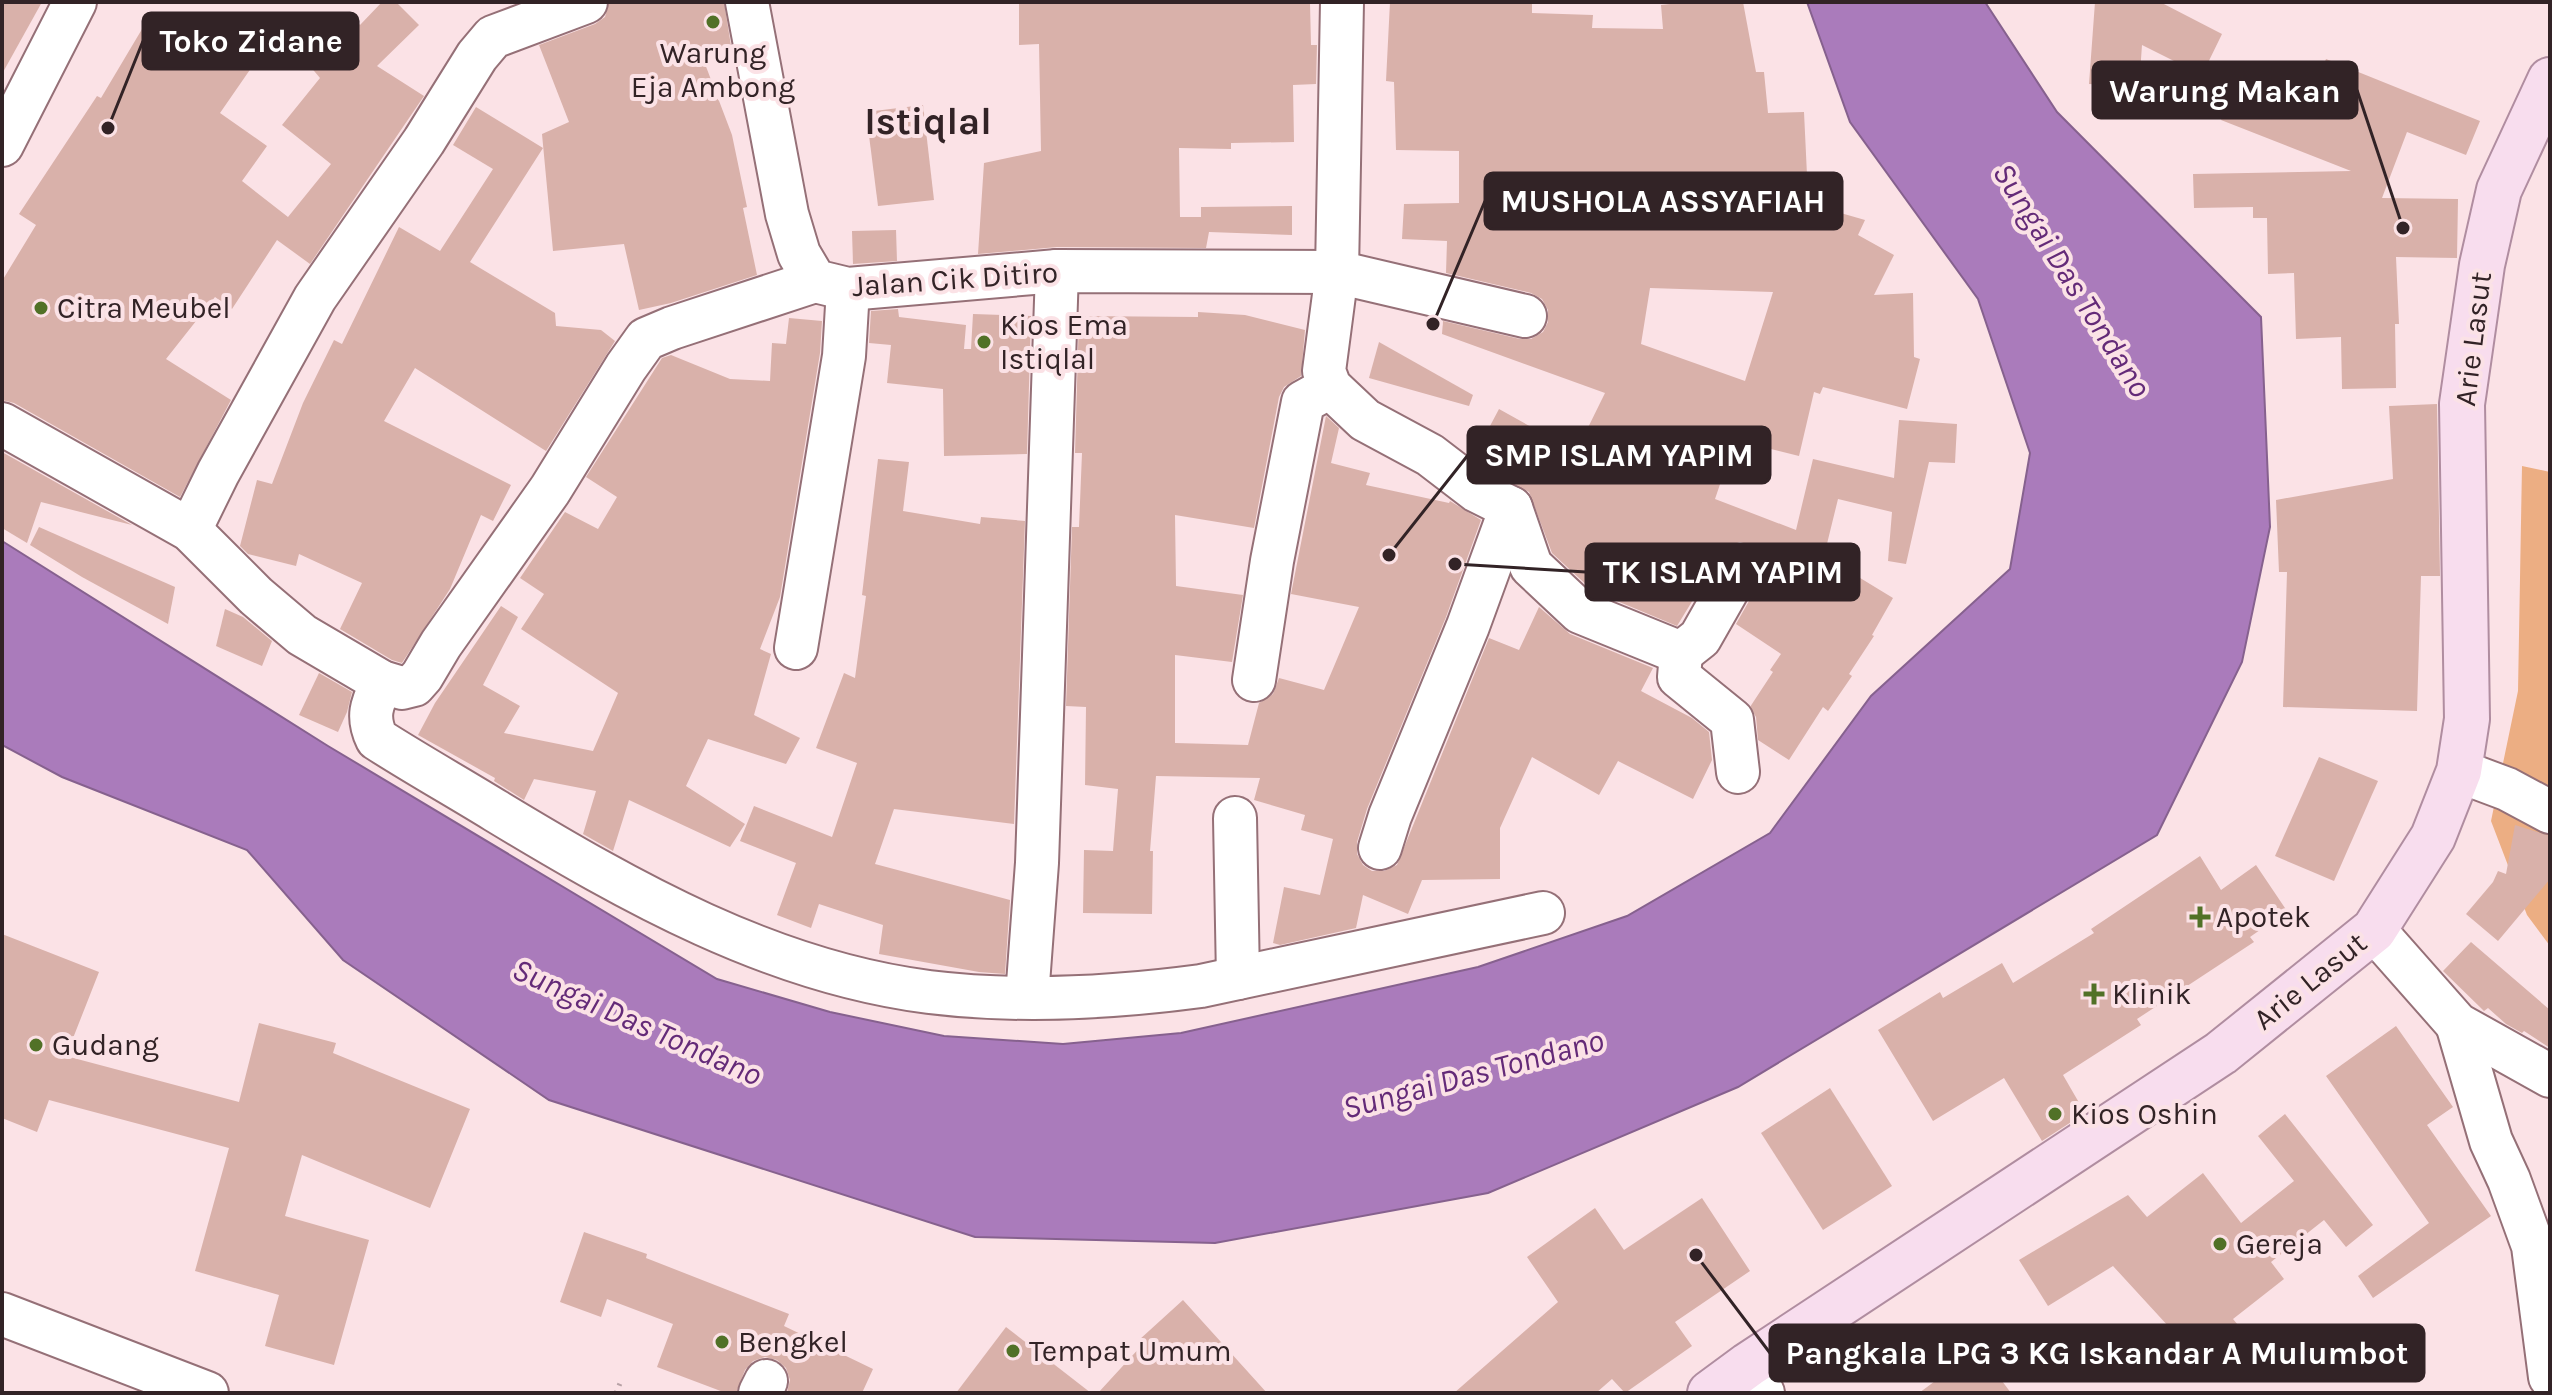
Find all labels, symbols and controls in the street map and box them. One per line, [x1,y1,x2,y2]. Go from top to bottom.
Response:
callout: Toko Zidane [143,13,358,69]
marker: Warung Eja Ambong [704,13,722,31]
text: Toko Zidane [159,23,343,60]
place label: Warung Eja Ambong [631,35,795,105]
callout: Warung Makan [2093,62,2357,118]
text: Warung Makan [2109,73,2341,110]
district label: Istiqlal [864,99,992,144]
water label: Sungai Das Tondano [1985,156,2159,404]
callout: MUSHOLA ASSYAFIAH [1485,173,1842,229]
text: MUSHOLA ASSYAFIAH [1501,183,1825,220]
street label: Jalan Cik Ditiro [851,254,1059,304]
street label: Arie Lasut [2447,270,2499,408]
place label: Citra Meubel [57,290,231,326]
marker: Citra Meubel [32,299,50,317]
place label: Kios Ema Istiqlal [1000,307,1128,377]
marker: Kios Ema Istiqlal [975,333,993,351]
callout: SMP ISLAM YAPIM [1468,427,1770,483]
text: SMP ISLAM YAPIM [1484,437,1754,474]
callout: TK ISLAM YAPIM [1586,544,1859,600]
text: TK ISLAM YAPIM [1603,554,1843,591]
place label: Apotek [2216,899,2311,935]
marker: Apotek [2191,908,2209,926]
street label: Arie Lasut [2246,924,2374,1038]
water label: Sungai Das Tondano [507,950,768,1094]
place label: Klinik [2112,976,2192,1012]
marker: Klinik [2083,983,2105,1005]
water label: Sungai Das Tondano [1338,1021,1608,1127]
place label: Gudang [52,1027,159,1063]
marker: Gudang [27,1036,45,1054]
place label: Kios Oshin [2071,1096,2218,1132]
marker: Kios Oshin [2046,1105,2064,1123]
place label: Gereja [2236,1226,2323,1262]
marker: Gereja [2211,1235,2229,1253]
place label: Bengkel [738,1324,848,1360]
callout: Pangkala LPG 3 KG Iskandar A Mulumbot [1770,1325,2424,1381]
marker: Bengkel [713,1333,731,1351]
place label: Tempat Umum [1029,1333,1232,1369]
text: Pangkala LPG 3 KG Iskandar A Mulumbot [1786,1335,2408,1372]
marker: Tempat Umum [1004,1342,1022,1360]

